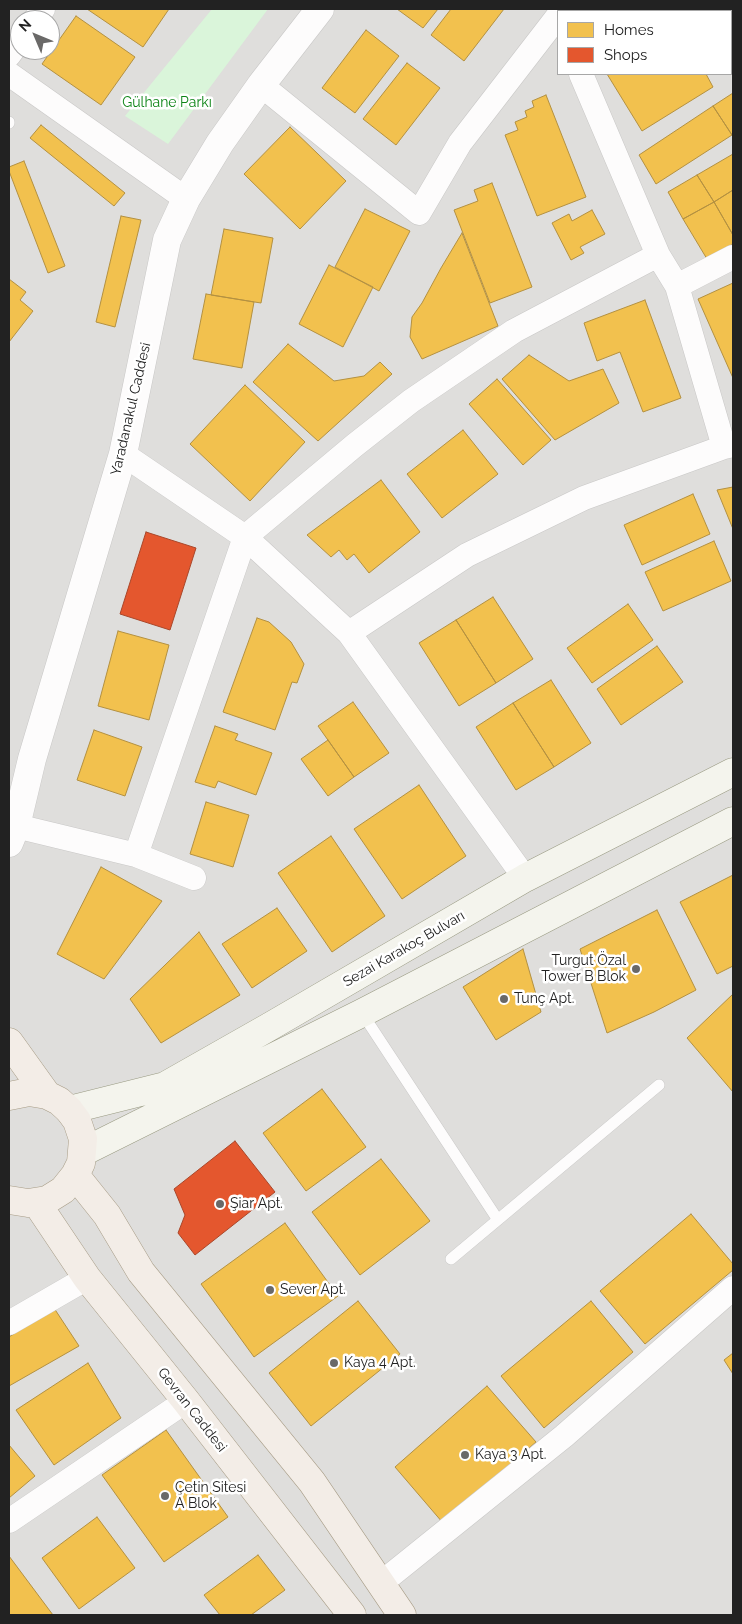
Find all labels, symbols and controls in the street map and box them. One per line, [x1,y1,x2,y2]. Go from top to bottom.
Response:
north arrow [10,10,60,60]
legend [557,10,732,75]
text: N [16,16,35,35]
text: Homes [604,21,654,39]
text: Shops [604,46,647,64]
park label: Gülhane Parkı [122,95,212,111]
street label: Yaradanakul Caddesi [108,341,154,477]
street label: Sezai Karakoç Bulvarı [340,907,468,991]
place label: Turgut Özal Tower B Blok [541,953,626,986]
marker: Turgut Özal Tower B Blok [630,963,642,975]
place label: Tunç Apt. [514,991,574,1007]
marker: Tunç Apt. [498,993,510,1005]
place label: Şiar Apt. [230,1196,283,1212]
marker: Şiar Apt. [214,1198,226,1210]
place label: Sever Apt. [280,1282,346,1298]
marker: Sever Apt. [264,1284,276,1296]
place label: Kaya 4 Apt. [344,1355,416,1371]
marker: Kaya 4 Apt. [328,1357,340,1369]
street label: Gevran Caddesi [154,1364,230,1456]
place label: Kaya 3 Apt. [475,1447,546,1463]
marker: Kaya 3 Apt. [459,1449,471,1461]
place label: Çetin Sitesi A Blok [175,1480,246,1512]
marker: Çetin Sitesi A Blok [159,1490,171,1502]

